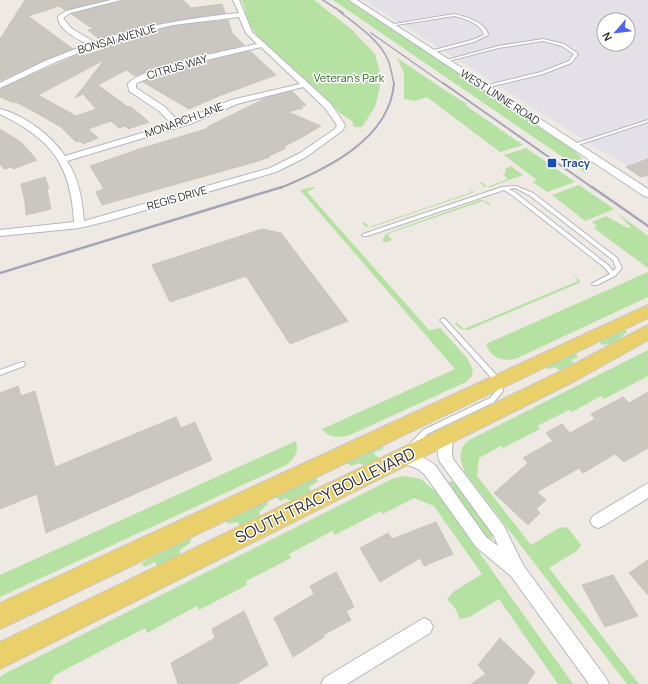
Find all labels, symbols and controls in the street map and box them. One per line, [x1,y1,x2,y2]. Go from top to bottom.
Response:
north arrow [596,12,636,52]
street label: BONSAI AVENUE [76,20,158,57]
text: N [598,30,615,44]
street label: CITRUS WAY [145,50,210,82]
street label: WEST LINNE ROAD [458,65,543,128]
park label: Veteran's Park [314,70,385,85]
street label: MONARCH LANE [142,98,225,141]
place label: Tracy [561,155,591,170]
marker: Tracy [546,157,558,169]
street label: REGIS DRIVE [145,182,209,213]
street label: SOUTH TRACY BOULEVARD [231,442,419,548]

